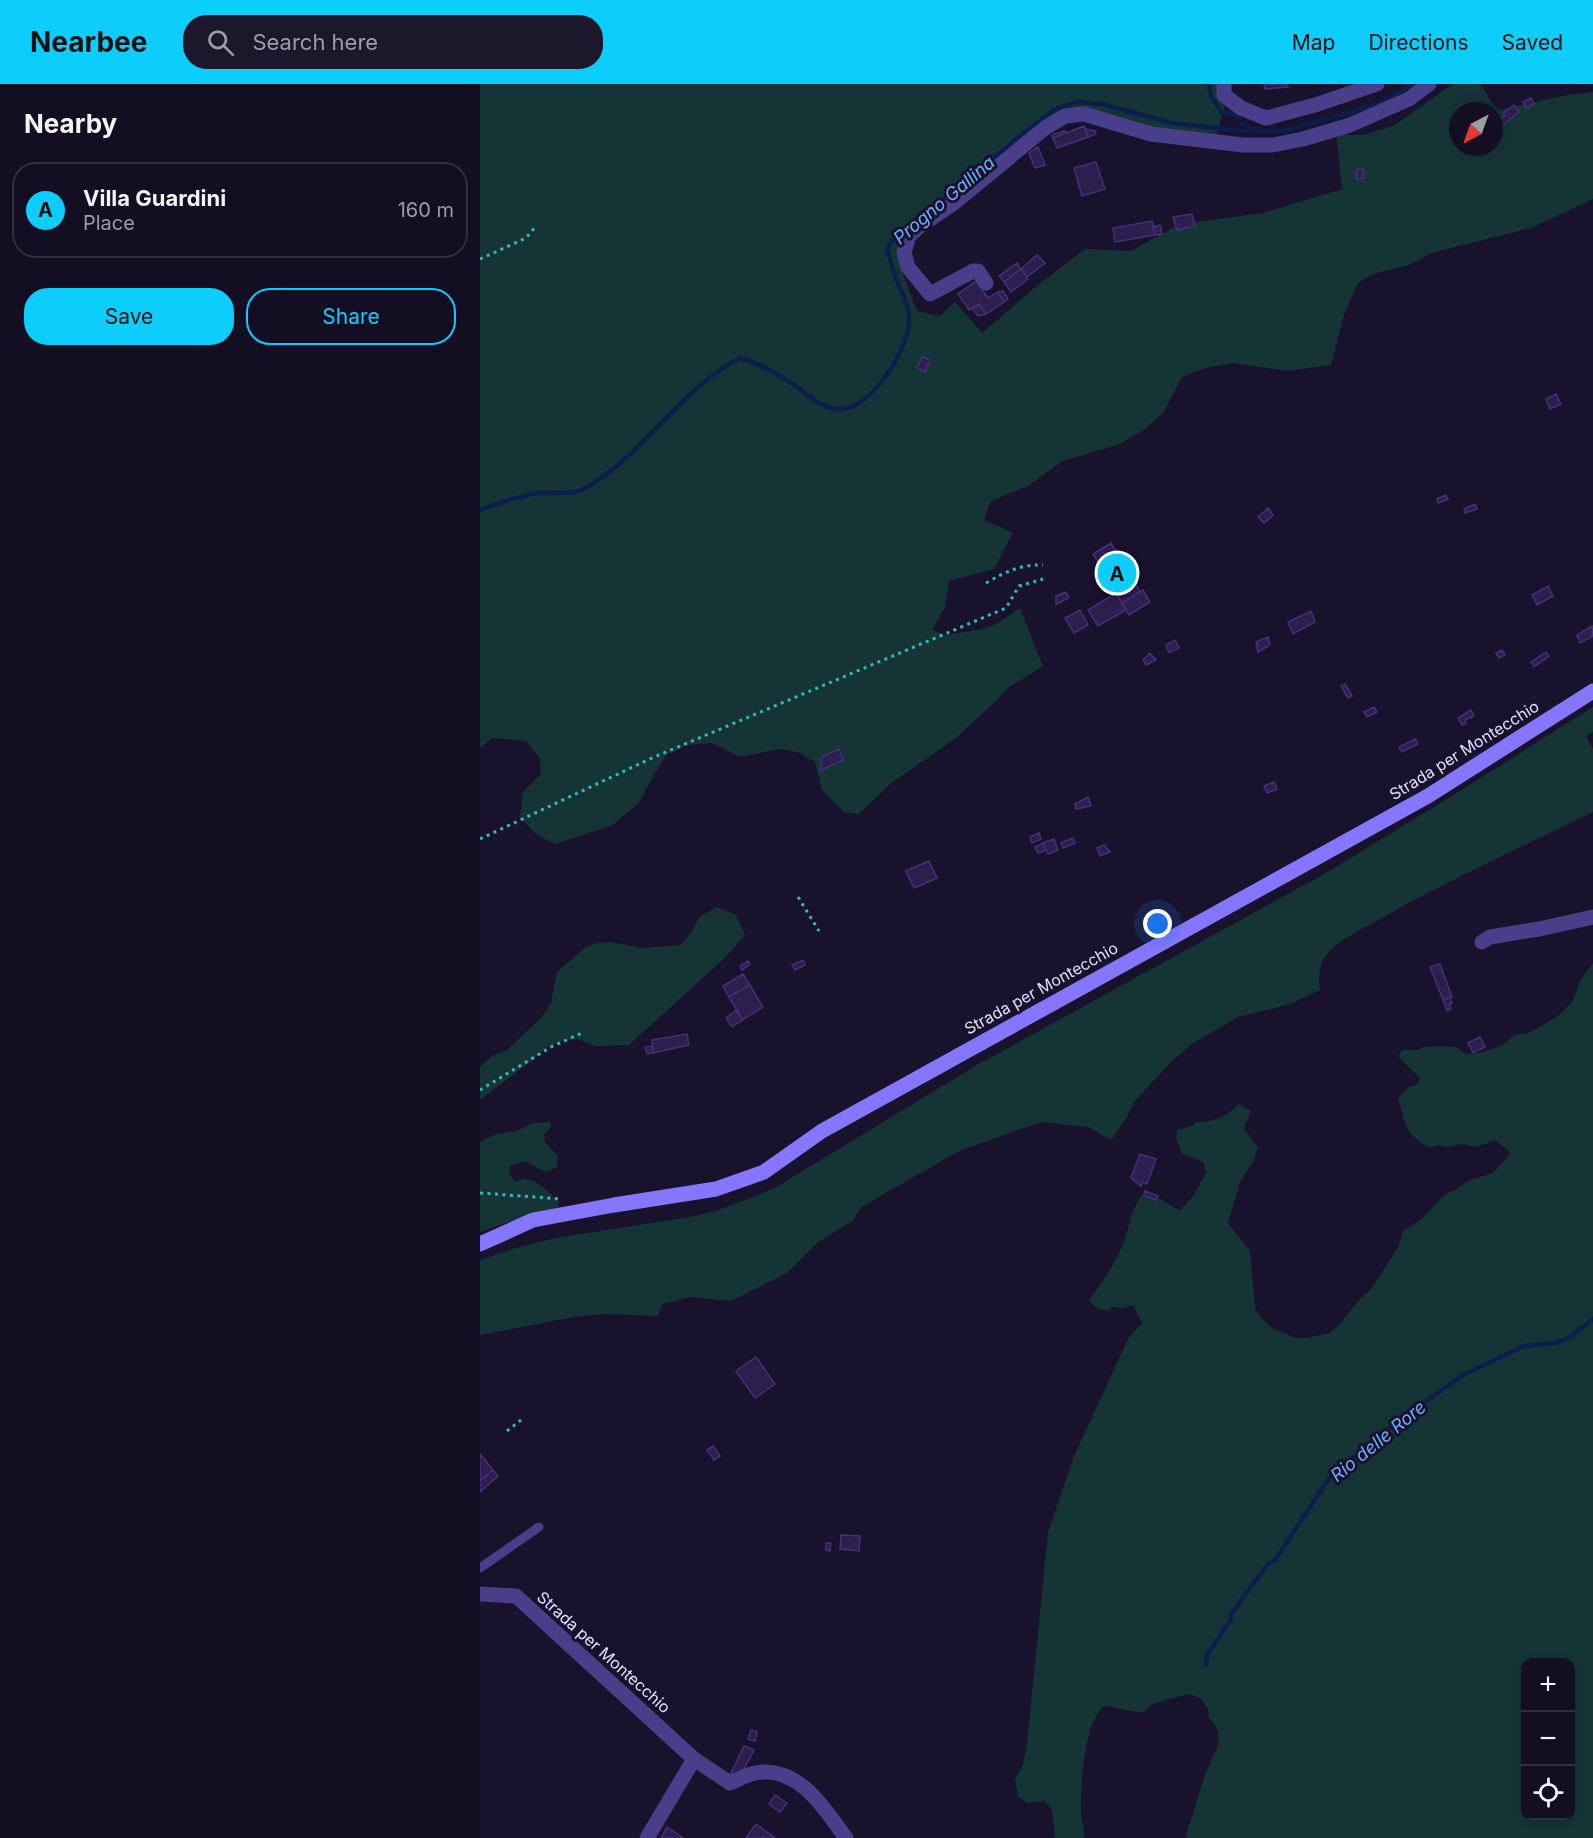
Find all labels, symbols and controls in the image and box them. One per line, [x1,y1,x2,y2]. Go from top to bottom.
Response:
search box [183,15,603,69]
text: Nearbee [30,25,147,59]
icon: search [204,26,237,59]
text: Search here [252,29,378,55]
text: Map [1292,30,1335,55]
text: Directions [1368,30,1469,55]
text: Saved [1502,30,1563,55]
north arrow [1449,102,1503,156]
text: Nearby [24,108,117,139]
water label: Progno Gallina [889,152,999,248]
text: Villa Guardini [83,185,226,211]
text: A [38,198,53,222]
text: 160 m [398,198,454,222]
text: Place [83,211,135,235]
button: Save [24,288,234,345]
button: Share [246,288,456,345]
pin: A [1098,550,1136,596]
street label: Strada per Montecchio [1386,696,1542,804]
your location [1143,909,1172,938]
street label: Strada per Montecchio [961,937,1121,1039]
water label: Rio delle Rore [1326,1396,1430,1486]
street label: Strada per Montecchio [533,1587,675,1717]
map controls [1521,1658,1575,1820]
button: + [1521,1658,1575,1712]
button: − [1521,1712,1575,1766]
button: locate [1521,1766,1575,1820]

